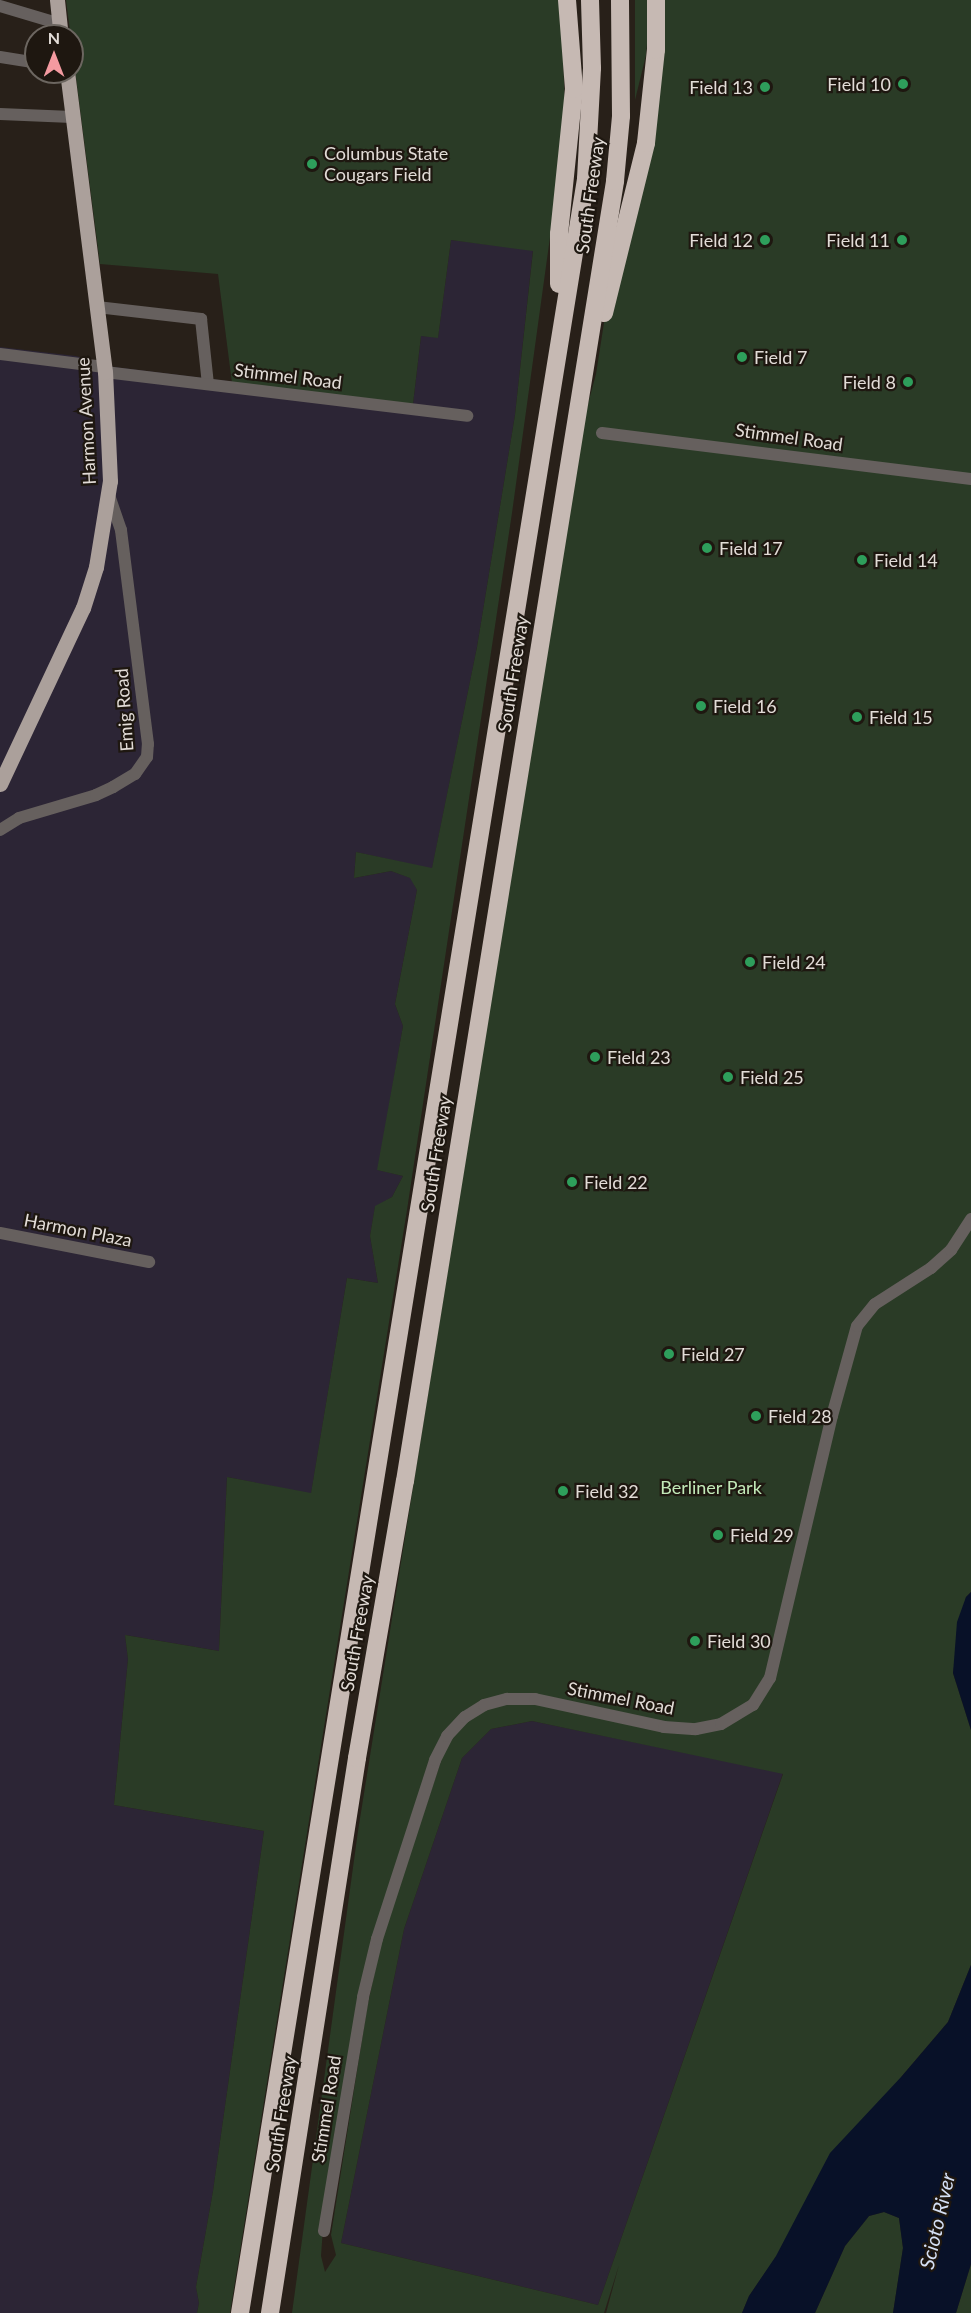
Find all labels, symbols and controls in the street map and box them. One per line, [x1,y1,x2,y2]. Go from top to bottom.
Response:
north arrow [24,24,84,84]
text: N [48,28,60,47]
place label: Field 10 [827,73,891,95]
place label: Field 13 [689,76,753,98]
marker: Field 10 [896,77,910,91]
marker: Field 13 [758,80,772,94]
street label: South Freeway [571,135,609,255]
place label: Columbus State Cougars Field [324,143,448,186]
marker: Columbus State Cougars Field [305,157,319,171]
place label: Field 12 [689,229,753,251]
place label: Field 11 [826,229,890,251]
marker: Field 12 [758,233,772,247]
marker: Field 11 [895,233,909,247]
place label: Field 7 [754,346,807,368]
marker: Field 7 [735,350,749,364]
street label: Harmon Avenue [72,356,100,486]
street label: Stimmel Road [233,359,343,393]
place label: Field 8 [843,371,896,393]
marker: Field 8 [901,375,915,389]
street label: Stimmel Road [734,419,844,455]
place label: Field 17 [719,537,783,559]
marker: Field 17 [700,541,714,555]
place label: Field 14 [874,549,938,571]
marker: Field 14 [855,553,869,567]
street label: South Freeway [493,614,533,734]
street label: Emig Road [110,668,138,752]
place label: Field 16 [713,695,777,717]
marker: Field 16 [694,699,708,713]
place label: Field 15 [869,706,933,728]
marker: Field 15 [850,710,864,724]
place label: Field 24 [762,951,826,973]
marker: Field 24 [743,955,757,969]
place label: Field 23 [607,1046,671,1068]
marker: Field 23 [588,1050,602,1064]
place label: Field 25 [740,1066,804,1088]
marker: Field 25 [721,1070,735,1084]
street label: South Freeway [416,1094,456,1214]
place label: Field 22 [584,1171,648,1193]
marker: Field 22 [565,1175,579,1189]
street label: Harmon Plaza [22,1209,134,1251]
place label: Field 27 [681,1343,745,1365]
marker: Field 27 [662,1347,676,1361]
place label: Field 28 [768,1405,832,1427]
marker: Field 28 [749,1409,763,1423]
park label: Berliner Park [660,1476,762,1498]
place label: Field 32 [575,1480,639,1502]
marker: Field 32 [556,1484,570,1498]
place label: Field 29 [730,1524,794,1546]
marker: Field 29 [711,1528,725,1542]
street label: South Freeway [336,1573,378,1693]
place label: Field 30 [707,1630,771,1652]
marker: Field 30 [688,1634,702,1648]
street label: Stimmel Road [566,1677,676,1719]
street label: South Freeway [261,2054,301,2174]
street label: Stimmel Road [307,2054,345,2164]
water label: Scioto River [914,2171,960,2271]

